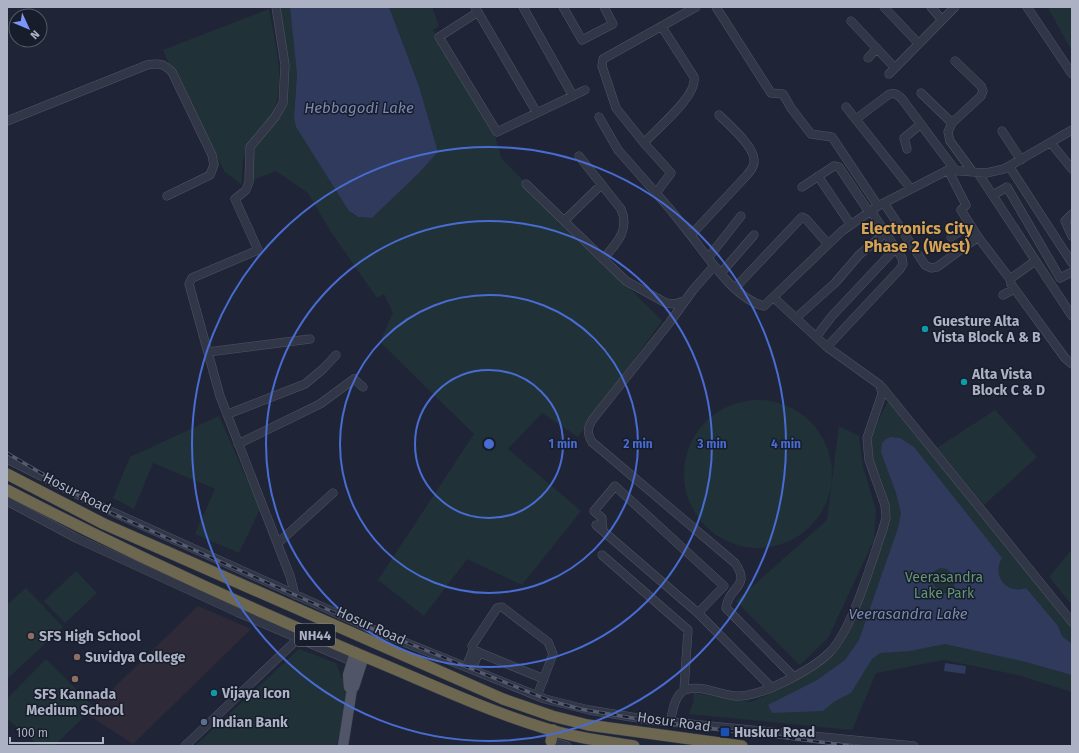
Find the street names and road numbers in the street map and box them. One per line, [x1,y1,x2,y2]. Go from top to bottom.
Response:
street label: Hosur Road [40,469,114,517]
street label: Hosur Road [334,603,408,649]
road number: NH44 [295,624,335,646]
street label: Hosur Road [636,708,712,736]

